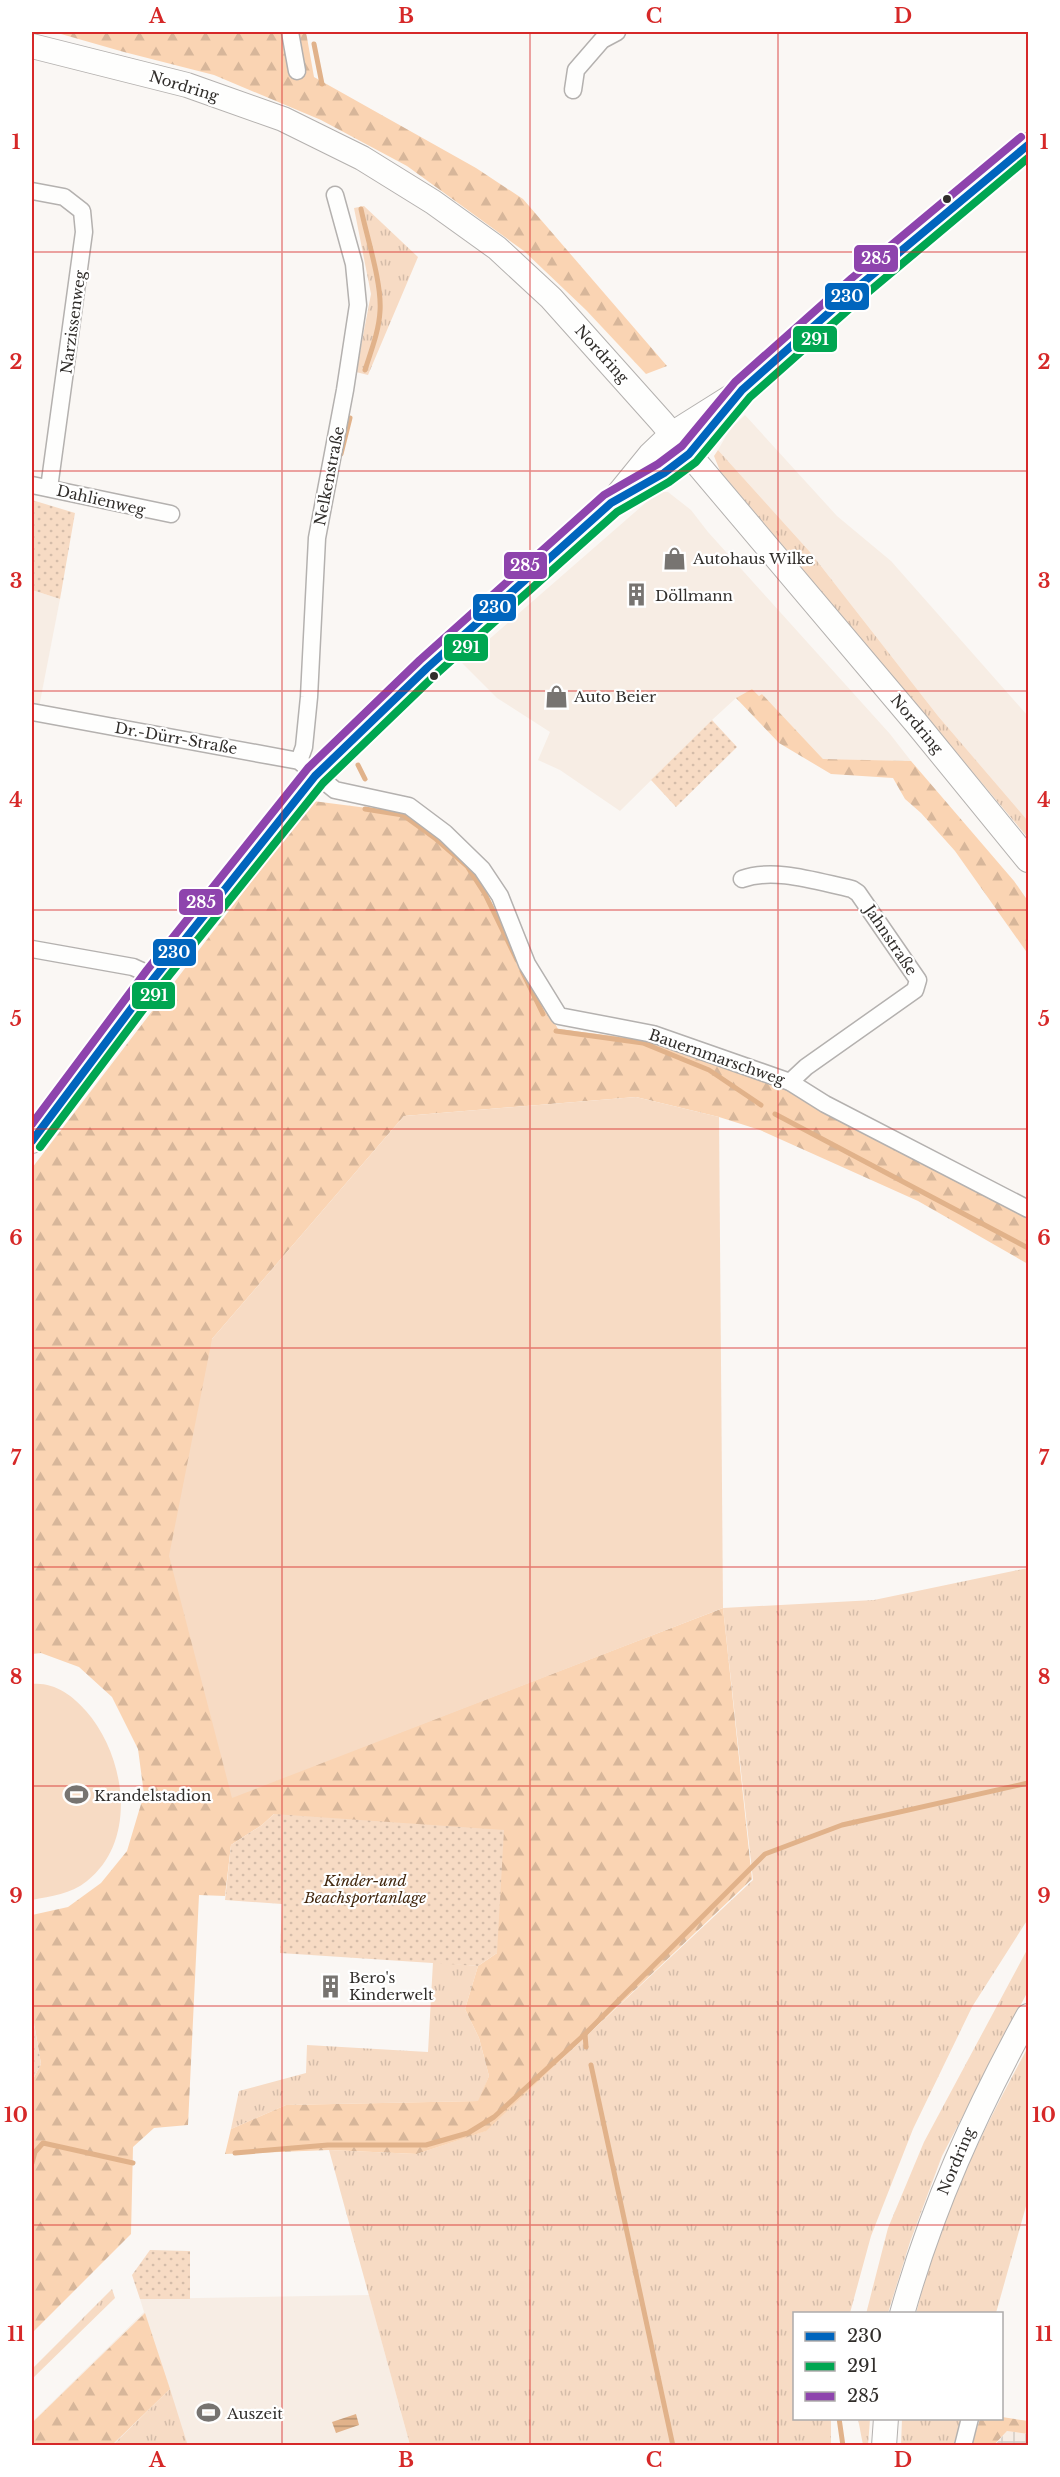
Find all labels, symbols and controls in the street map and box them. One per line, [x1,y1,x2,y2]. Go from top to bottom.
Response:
text: A [148,4,166,28]
text: B [398,4,414,28]
text: C [646,4,662,28]
text: D [894,4,912,28]
street label: Nordring [147,66,222,106]
text: 1 [12,130,21,154]
text: 1 [1040,130,1049,154]
unlabelled marker [941,193,953,205]
line badge: 285 [853,244,899,273]
text: 285 [861,248,891,268]
street label: Narzissenweg [56,268,90,375]
line badge: 230 [824,282,870,311]
text: 230 [831,286,863,306]
street label: Nordring [571,321,634,388]
line badge: 291 [792,325,838,353]
text: 291 [801,329,829,349]
text: 2 [9,350,23,374]
text: 2 [1037,350,1051,374]
street label: Nelkenstraße [310,425,348,527]
street label: Dahlienweg [55,481,148,520]
shop icon: Autohaus Wilke [662,545,688,571]
place label: Autohaus Wilke [692,549,814,568]
line badge: 285 [503,551,548,580]
text: 285 [510,555,540,575]
text: 3 [10,569,22,593]
text: 3 [1038,569,1050,593]
building icon: Döllmann [624,582,650,608]
place label: Döllmann [655,586,733,605]
line badge: 230 [472,593,517,622]
text: 230 [479,597,511,617]
line badge: 291 [443,633,489,662]
text: 291 [452,637,480,657]
unlabelled marker [428,670,440,682]
shop icon: Auto Beier [543,683,569,709]
place label: Auto Beier [573,687,657,706]
street label: Nordring [887,690,948,758]
street label: Dr.-Dürr-Straße [113,718,239,758]
text: 4 [9,788,23,812]
text: 4 [1037,788,1051,812]
line badge: 285 [178,888,224,916]
text: 285 [186,892,216,912]
street label: Jahnstraße [859,899,922,979]
line badge: 230 [152,938,197,967]
text: 230 [158,942,190,962]
line badge: 291 [131,981,176,1010]
text: 291 [140,985,168,1005]
text: 5 [10,1007,22,1031]
text: 5 [1038,1007,1050,1031]
street label: Bauernmarschweg [647,1025,788,1090]
text: 6 [9,1226,23,1250]
text: 6 [1037,1226,1051,1250]
text: 7 [11,1446,22,1470]
text: 7 [1039,1446,1050,1470]
text: 8 [10,1665,22,1689]
text: 8 [1038,1665,1050,1689]
sports icon: Krandelstadion [63,1782,89,1808]
place label: Krandelstadion [94,1786,211,1805]
park label: Kinder-und Beachsportanlage [303,1871,426,1907]
text: 9 [9,1884,23,1908]
text: 9 [1037,1884,1051,1908]
place label: Bero's Kinderwelt [349,1968,434,2004]
building icon: Bero's Kinderwelt [318,1973,344,1999]
text: 10 [4,2103,28,2127]
text: 10 [1032,2103,1056,2127]
street label: Nordring [933,2123,979,2198]
legend [793,2312,1003,2420]
text: 11 [7,2322,25,2346]
text: 11 [1035,2322,1053,2346]
text: 230 [847,2325,882,2347]
text: 291 [847,2355,878,2377]
text: 285 [847,2385,879,2407]
sports icon: Auszeit [196,2400,222,2426]
place label: Auszeit [226,2404,283,2423]
text: A [148,2448,166,2472]
text: B [398,2448,414,2472]
text: C [646,2448,662,2472]
text: D [894,2448,912,2472]

